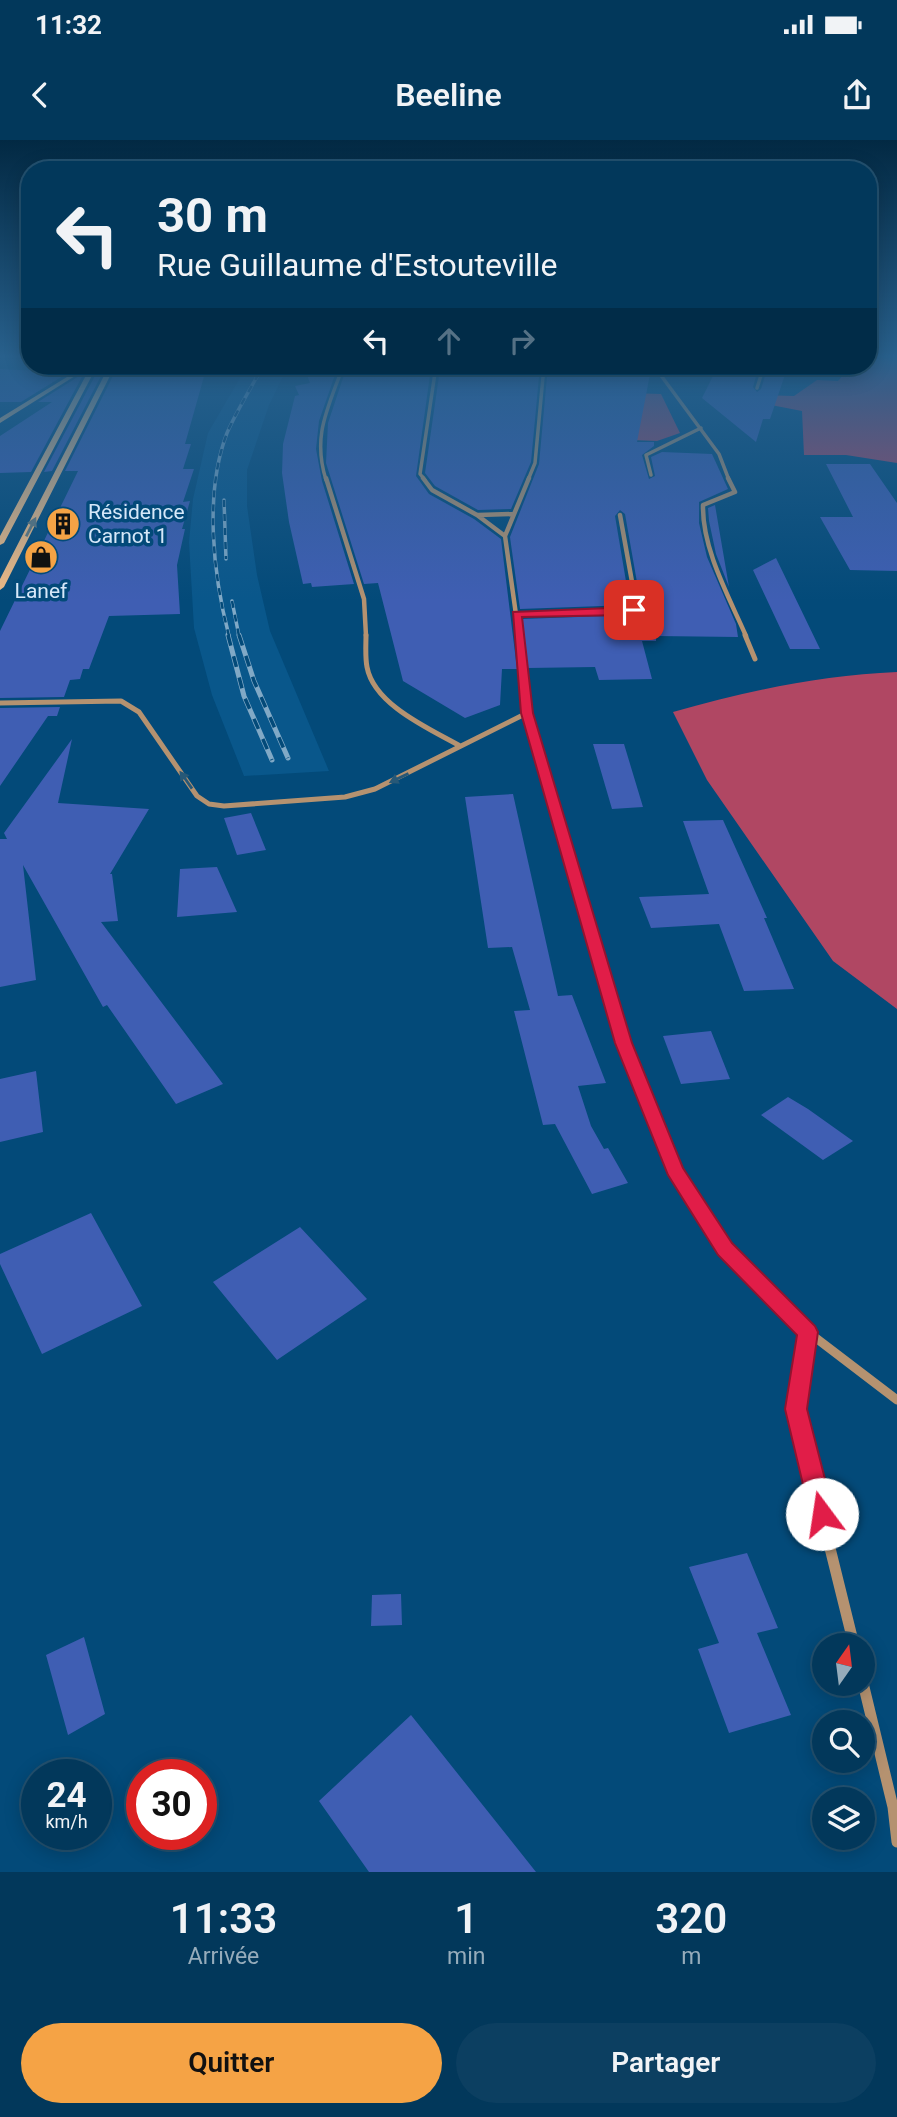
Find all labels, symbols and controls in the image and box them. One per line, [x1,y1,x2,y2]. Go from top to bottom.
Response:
text: 11:32 [35,10,102,40]
icon: back [21,76,59,114]
text: Beeline [395,76,502,114]
icon: share [838,76,876,114]
text: 30 m [157,187,268,244]
icon: left [42,189,133,280]
text: Rue Guillaume d'Estouteville [157,246,558,284]
icon: left [357,322,395,360]
icon: ahead [430,322,468,360]
icon: right [503,322,541,360]
place label: Résidence Carnot 1 [88,500,185,548]
building icon: Résidence Carnot 1 [44,505,82,543]
one-way arrow [25,517,36,537]
shop icon: Lanef [22,538,60,576]
place label: Lanef [15,579,68,603]
pin [604,580,664,640]
icon: arrive [615,591,653,629]
one-way arrow [179,771,193,789]
one-way arrow [389,772,409,783]
position arrow [785,1477,859,1551]
north arrow [812,1633,875,1696]
map controls [812,1633,875,1850]
button: search [812,1710,875,1773]
speed limit sign: 30 [126,1759,217,1850]
text: 24 [46,1775,87,1816]
button: layers [812,1787,875,1850]
text: km/h [45,1811,88,1832]
text: 11:33 [170,1894,277,1943]
text: 1 [454,1894,478,1943]
text: 320 [655,1894,727,1943]
text: Arrivée [188,1943,259,1970]
text: min [447,1943,485,1970]
text: m [681,1943,701,1970]
button: Quitter [21,2023,442,2103]
button: Partager [456,2023,876,2103]

